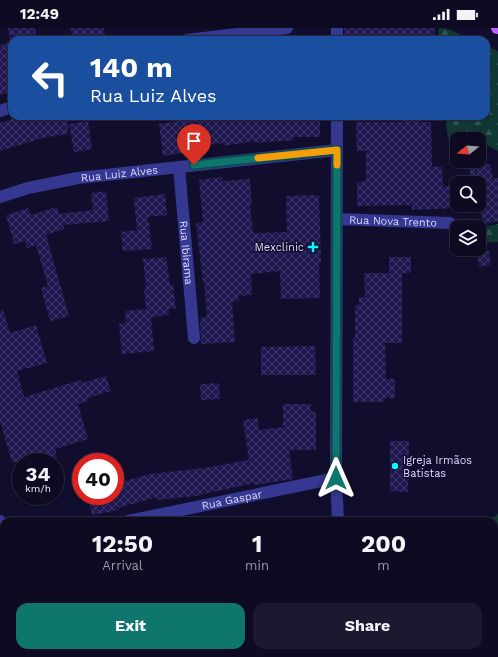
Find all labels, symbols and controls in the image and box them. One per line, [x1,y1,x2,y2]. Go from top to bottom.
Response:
text: 12:49 [20,5,59,23]
text: 140 m [90,51,173,84]
icon: left [24,52,76,104]
text: Rua Luiz Alves [90,85,217,106]
pin [177,124,211,165]
icon: arrive [183,130,205,152]
north arrow [450,132,486,168]
map controls [450,132,486,256]
street label: Rua Luiz Alves [80,163,159,185]
button: search [450,176,486,212]
street label: Rua Nova Trento [349,213,437,230]
street label: Rua Ibirama [177,220,195,285]
button: layers [450,220,486,256]
place label: Mexclinic [255,241,304,254]
marker: Mexclinic [307,241,319,253]
speed limit sign: 40 [72,453,124,505]
place label: Igreja Irmãos Batistas [403,454,472,480]
position arrow [315,457,357,499]
marker: Igreja Irmãos Batistas [390,461,400,471]
text: 34 [26,462,50,486]
text: km/h [25,483,51,494]
street label: Rua Gaspar [201,487,264,513]
text: 12:50 [92,530,153,558]
text: 1 [252,530,262,558]
text: 200 [361,530,406,558]
text: Arrival [102,558,143,573]
text: min [245,558,269,573]
text: m [377,558,390,573]
button: Exit [16,603,245,649]
button: Share [253,603,482,649]

